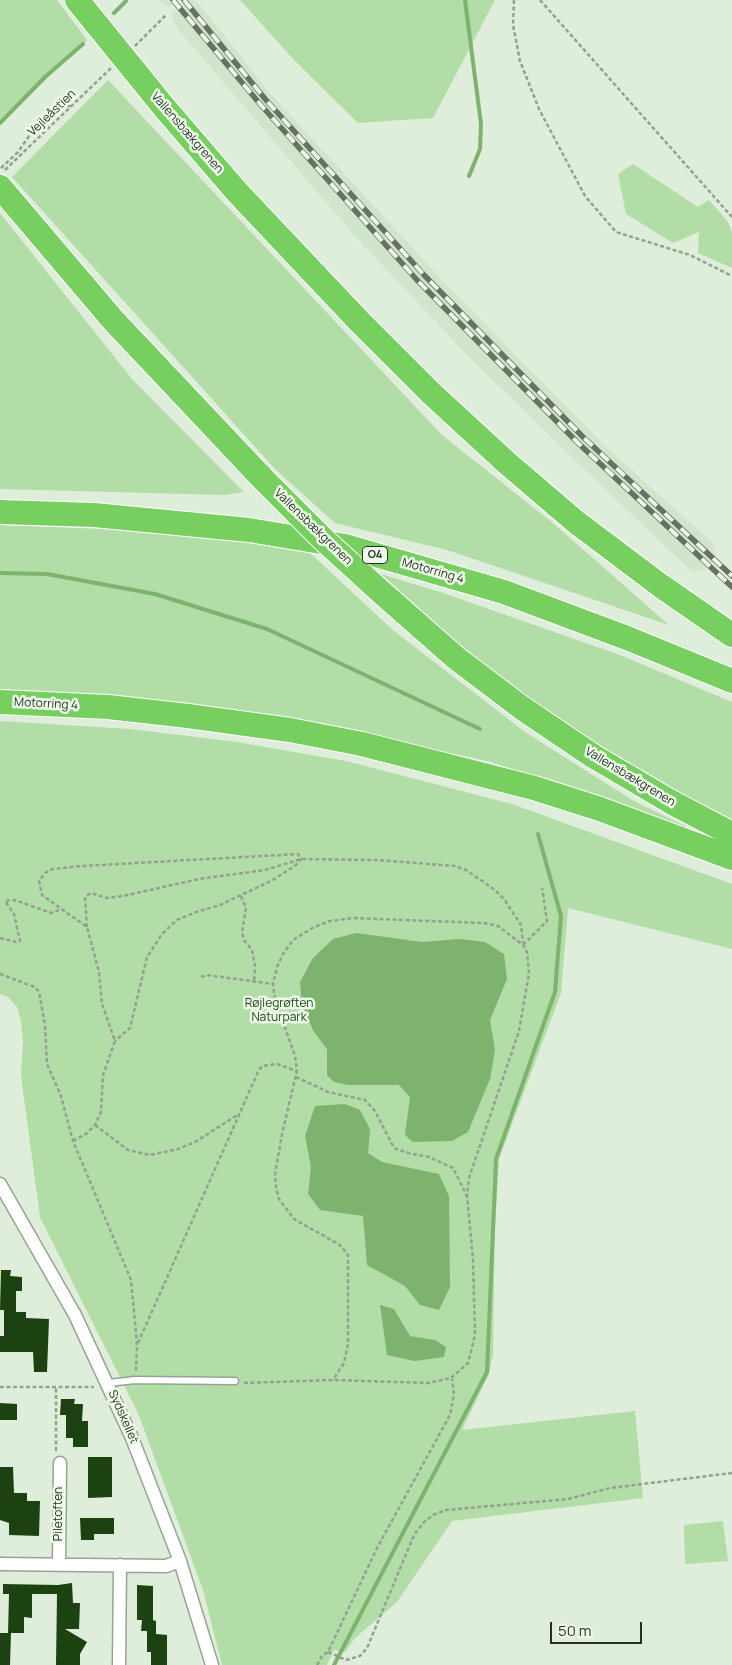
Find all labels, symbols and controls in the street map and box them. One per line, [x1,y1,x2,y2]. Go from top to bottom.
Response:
street label: Vejleåstien [25,87,79,139]
street label: Vallensbækgrenen [148,89,226,177]
street label: Vallensbækgrenen [271,486,355,568]
road number: O4 [362,546,388,564]
street label: Motorring 4 [400,555,466,587]
street label: Motorring 4 [14,695,78,713]
street label: Vallensbækgrenen [582,744,678,810]
park label: Røjlegrøften Naturpark [245,997,313,1025]
street label: Sydskellet [105,1388,141,1446]
street label: Piletoften [52,1487,66,1541]
scale bar [552,1612,644,1644]
text: 50 m [558,1620,592,1641]

